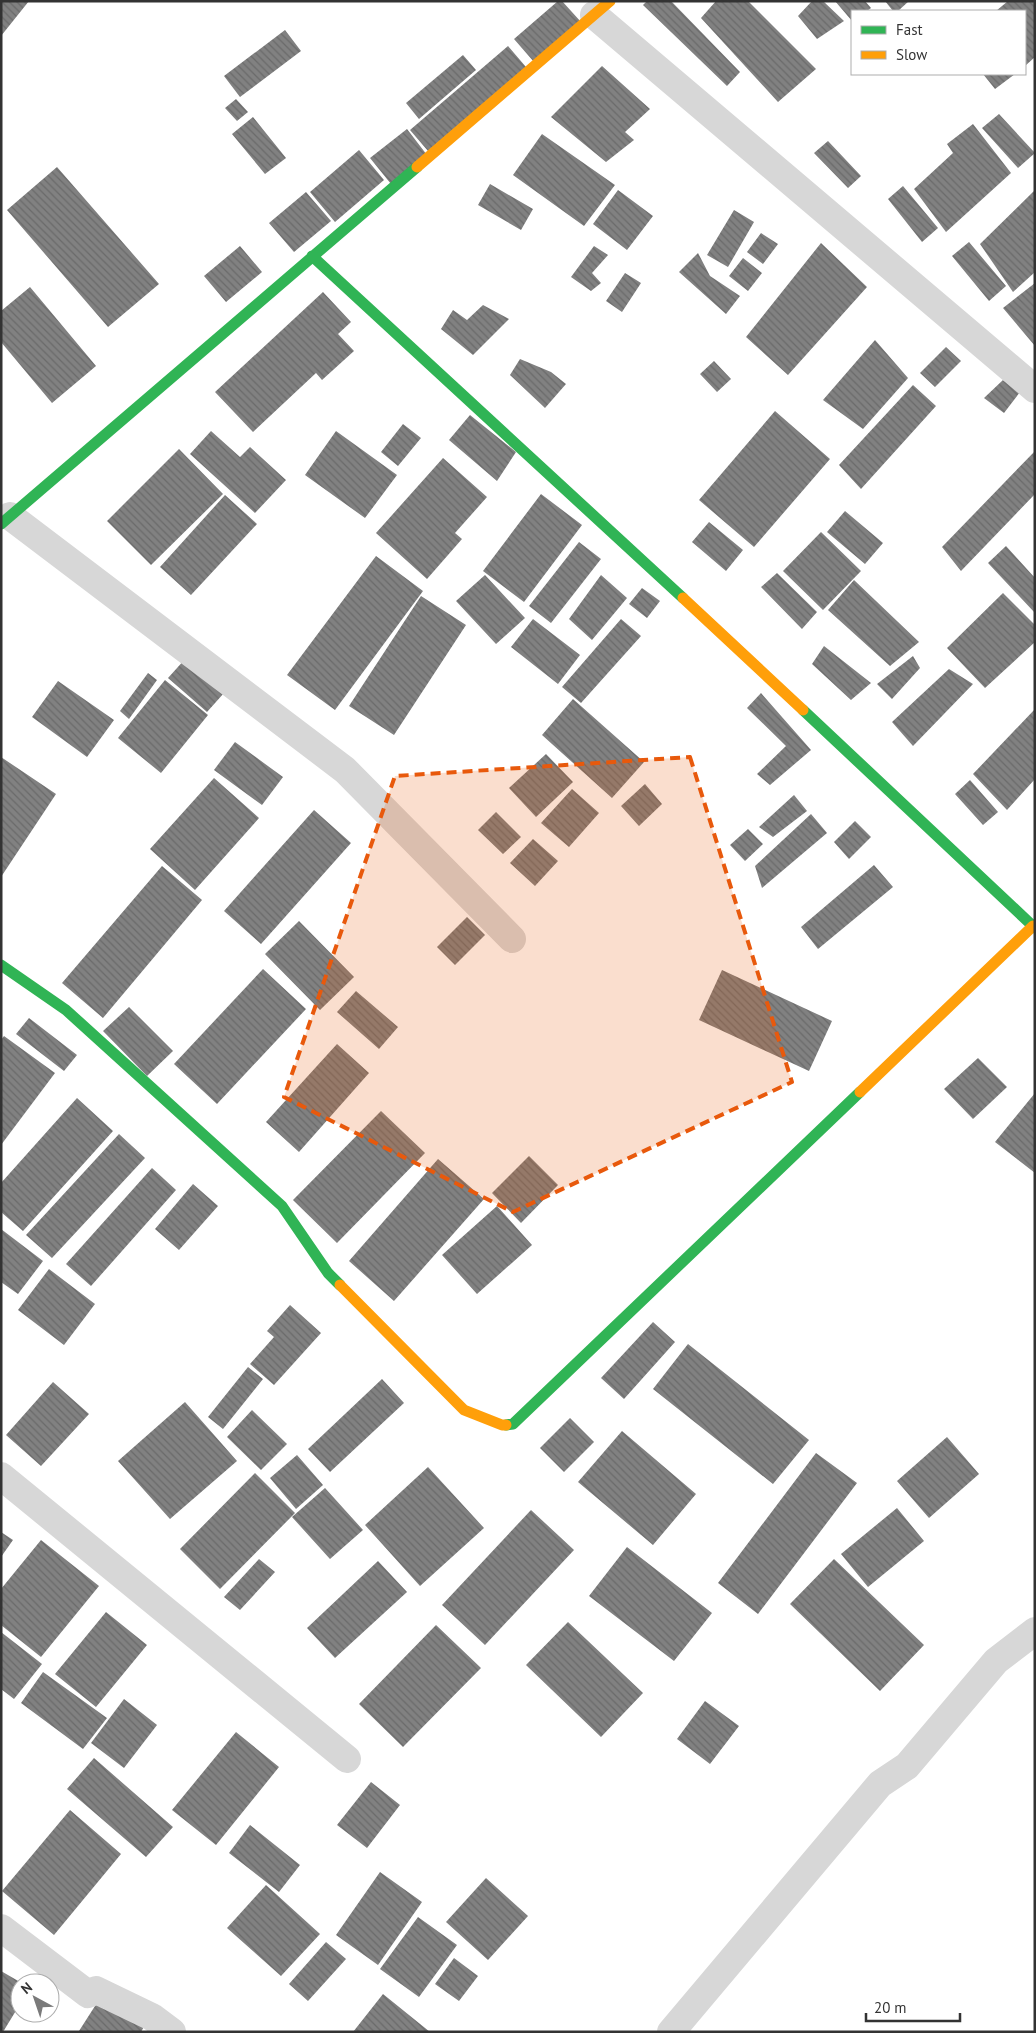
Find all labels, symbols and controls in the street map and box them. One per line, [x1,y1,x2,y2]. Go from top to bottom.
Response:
legend [851,10,1026,75]
text: Fast [896,20,923,39]
text: Slow [896,45,927,64]
north arrow [10,1973,60,2023]
text: N [17,1978,36,1998]
scale bar [866,1990,960,2022]
text: 20 m [874,1998,907,2017]

